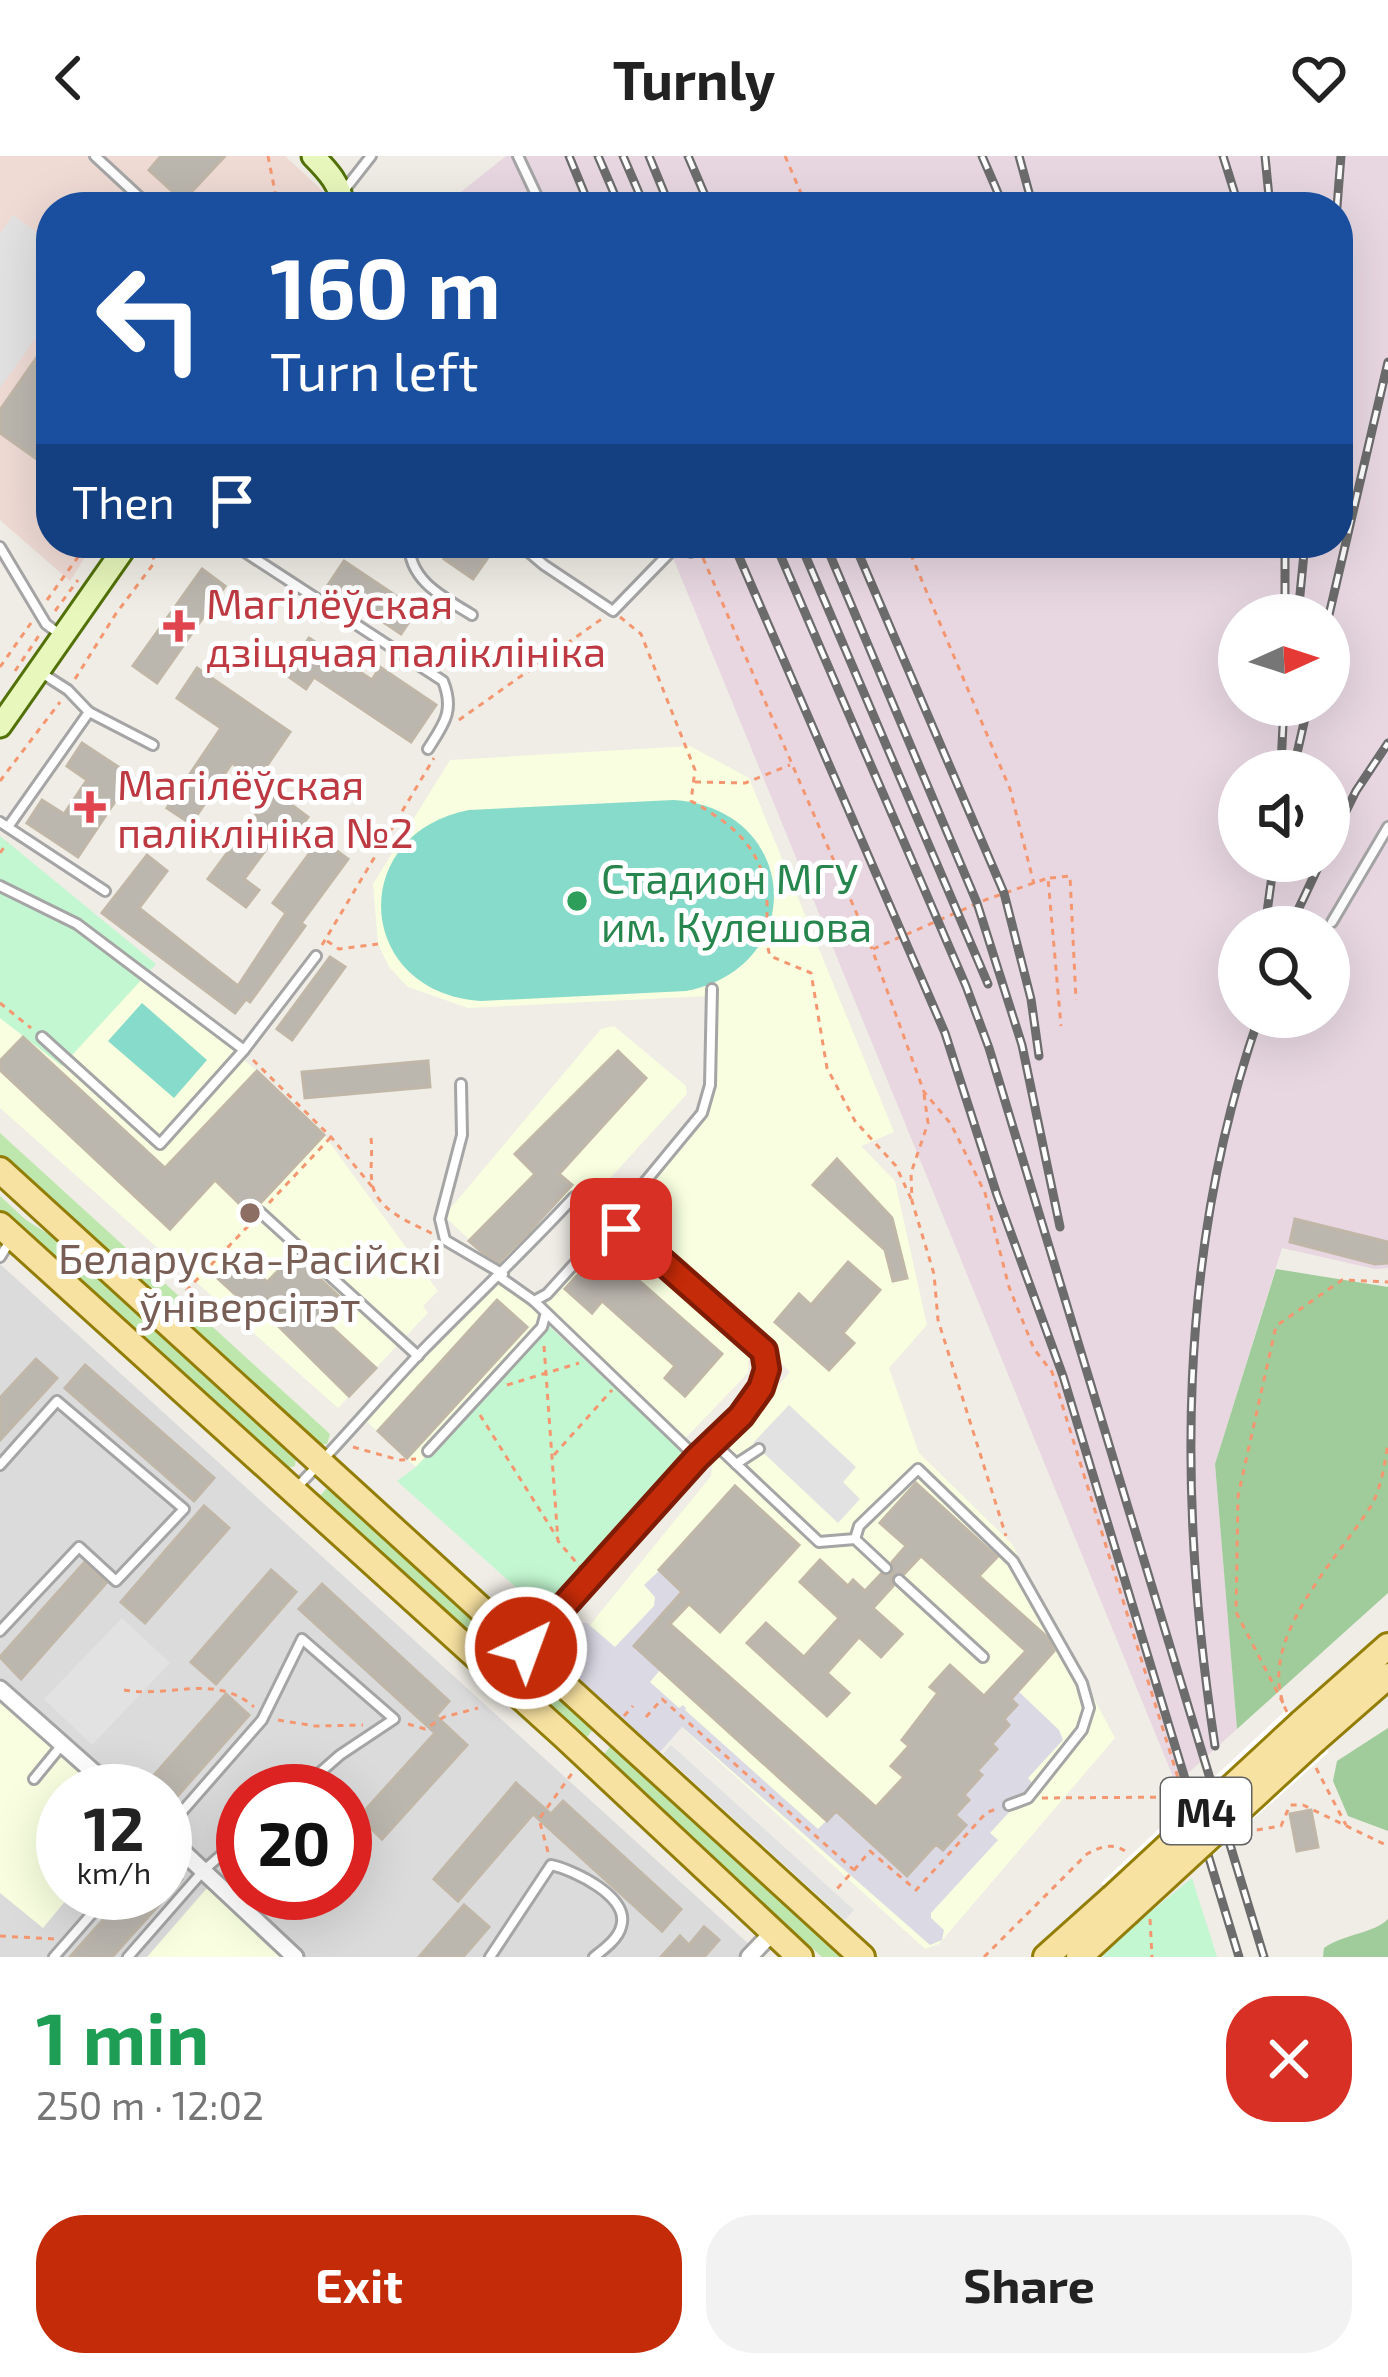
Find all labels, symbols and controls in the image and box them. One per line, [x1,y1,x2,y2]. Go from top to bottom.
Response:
icon: back [36,45,102,111]
icon: heart [1286,45,1352,111]
text: Turnly [613,46,775,111]
text: 160 m [270,235,501,336]
icon: left [72,240,228,396]
text: Turn left [270,337,479,402]
icon: arrive [199,468,265,534]
text: Then [72,474,175,528]
place label: Магілёўская дзіцячая паліклініка [206,577,606,675]
north arrow [1218,594,1350,726]
map controls [1218,594,1350,1038]
marker: Магілёўская дзіцячая паліклініка [163,610,195,642]
button: sound [1218,750,1350,882]
place label: Магілёўская паліклініка №2 [117,758,414,856]
marker: Магілёўская паліклініка №2 [74,791,106,823]
place label: Стадион МГУ им. Кулешова [601,852,872,951]
marker: Стадион МГУ им. Кулешова [564,888,590,914]
button: search [1218,906,1350,1038]
pin [570,1178,672,1280]
icon: arrive [588,1196,654,1262]
marker: Беларуска-Расійскі ўніверсітэт [237,1200,263,1226]
place label: Беларуска-Расійскі ўніверсітэт [58,1232,442,1331]
position arrow [463,1585,589,1711]
speed limit sign: 20 [216,1764,372,1920]
road number: М4 [1161,1778,1251,1844]
text: 12 [84,1791,144,1863]
text: km/h [77,1854,151,1890]
text: 1 min [36,1993,209,2079]
button: close [1226,1996,1352,2122]
text: 250 m · 12:02 [36,2081,264,2128]
button: Exit [36,2215,682,2353]
button: Share [706,2215,1352,2353]

